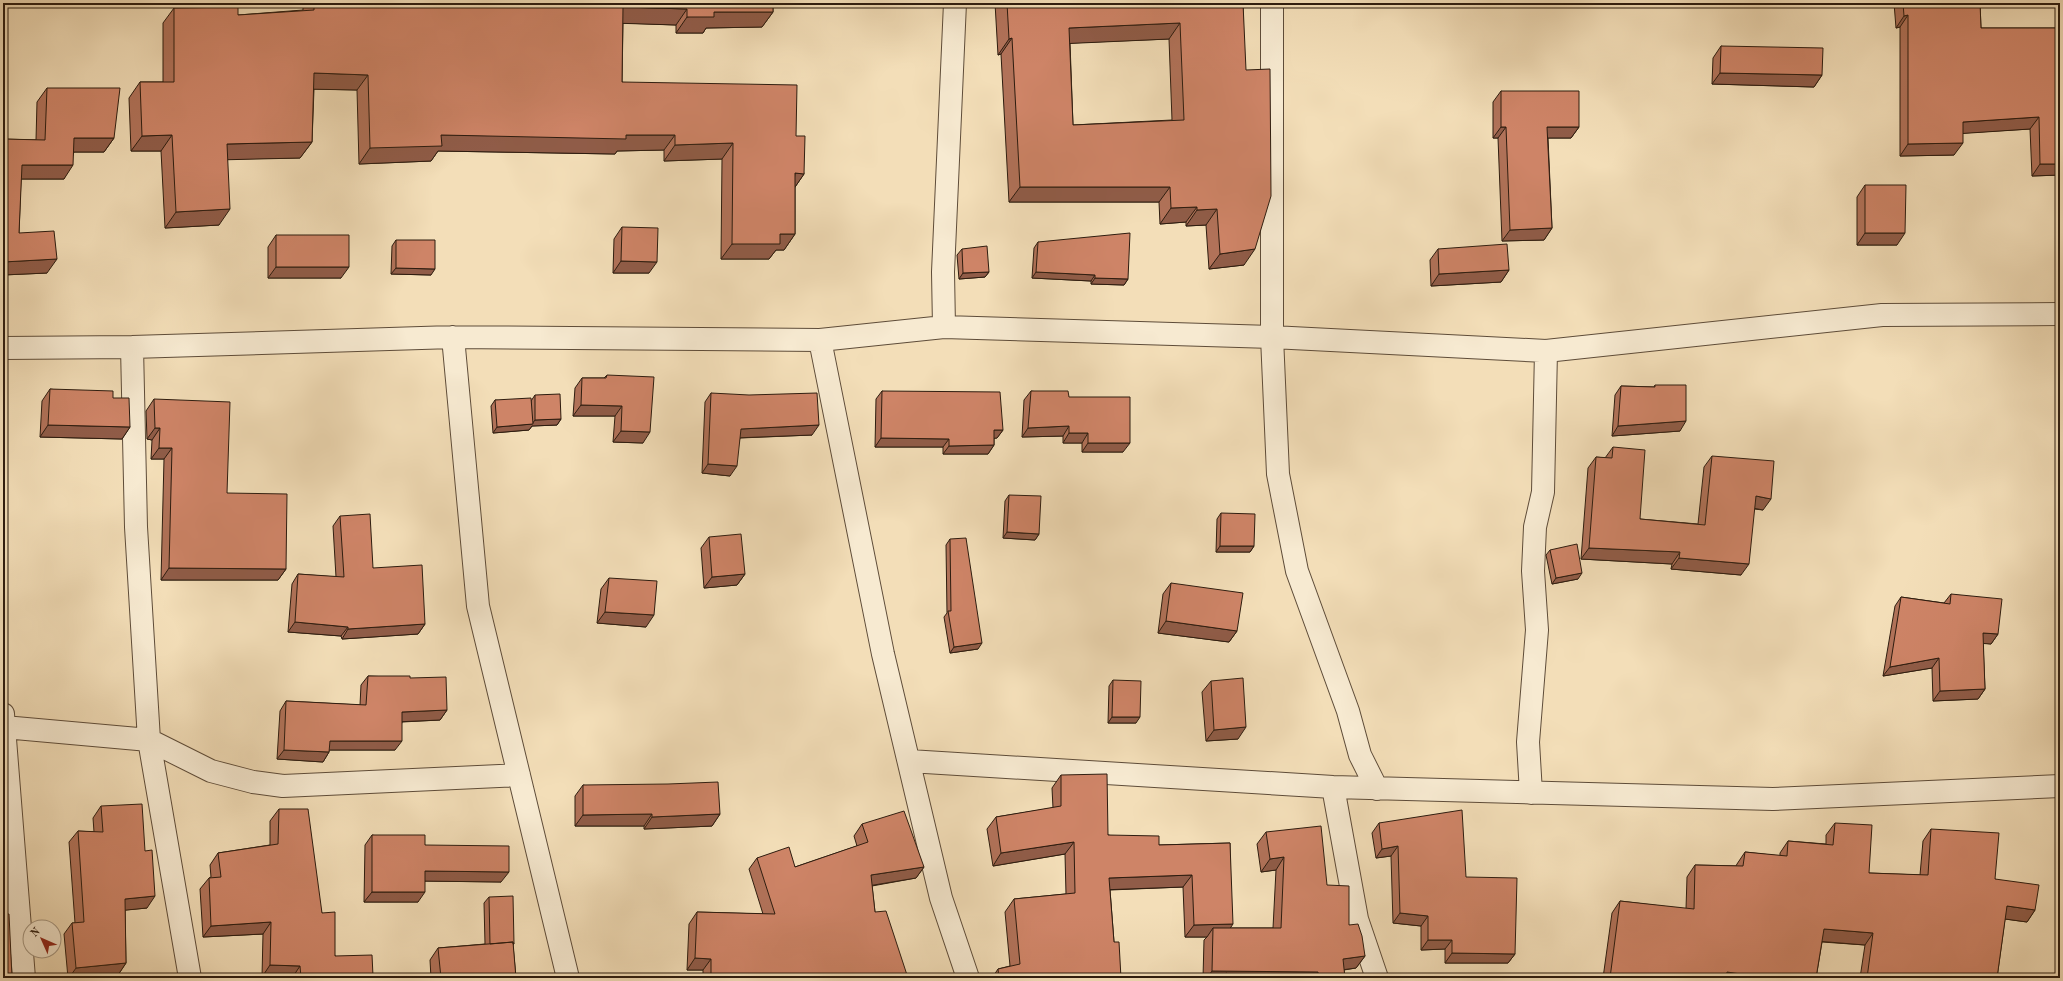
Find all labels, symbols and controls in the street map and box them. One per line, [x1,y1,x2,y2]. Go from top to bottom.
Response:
north arrow [22,919,62,959]
text: N [29,926,43,940]

